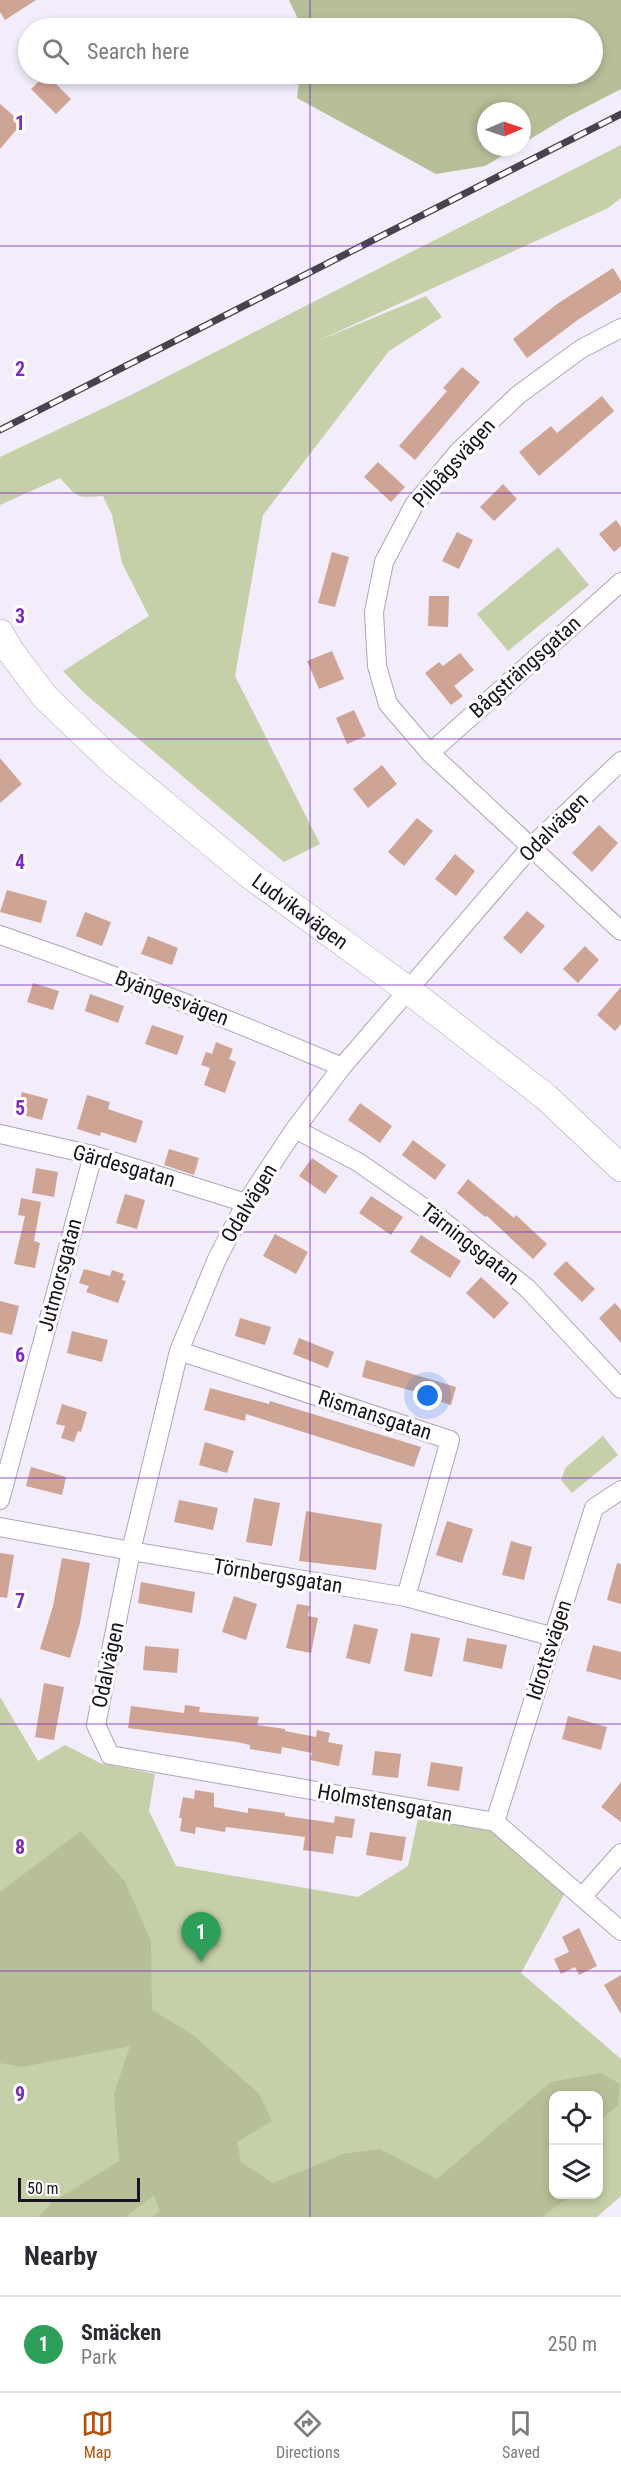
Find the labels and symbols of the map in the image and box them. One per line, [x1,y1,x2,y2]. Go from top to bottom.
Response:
north arrow [477,102,531,156]
text: 1 [15,111,25,135]
text: 2 [15,357,25,381]
street label: Pilbågsvägen [408,414,500,512]
text: 3 [15,604,25,628]
street label: Bågsträngsgatan [465,611,585,723]
street label: Odalvägen [515,788,593,866]
text: 4 [15,850,25,874]
street label: Ludvikavägen [247,869,353,954]
street label: Byängesvägen [112,965,232,1031]
text: 5 [15,1096,25,1120]
street label: Gärdesgatan [70,1140,178,1192]
street label: Odalvägen [216,1159,282,1247]
street label: Tärningsgatan [416,1198,524,1290]
street label: Jutmorsgatan [33,1216,87,1334]
text: 6 [15,1343,25,1367]
your location [413,1381,442,1410]
street label: Rismansgatan [315,1385,435,1445]
street label: Törnbergsgatan [212,1554,344,1598]
text: 7 [15,1589,25,1613]
street label: Idrottsvägen [522,1597,576,1703]
street label: Odalvägen [87,1620,129,1710]
street label: Holmstensgatan [316,1779,454,1827]
text: 8 [15,1835,25,1859]
pin: 1 [182,1912,220,1962]
text: 9 [15,2082,25,2106]
scale bar [18,2175,140,2202]

